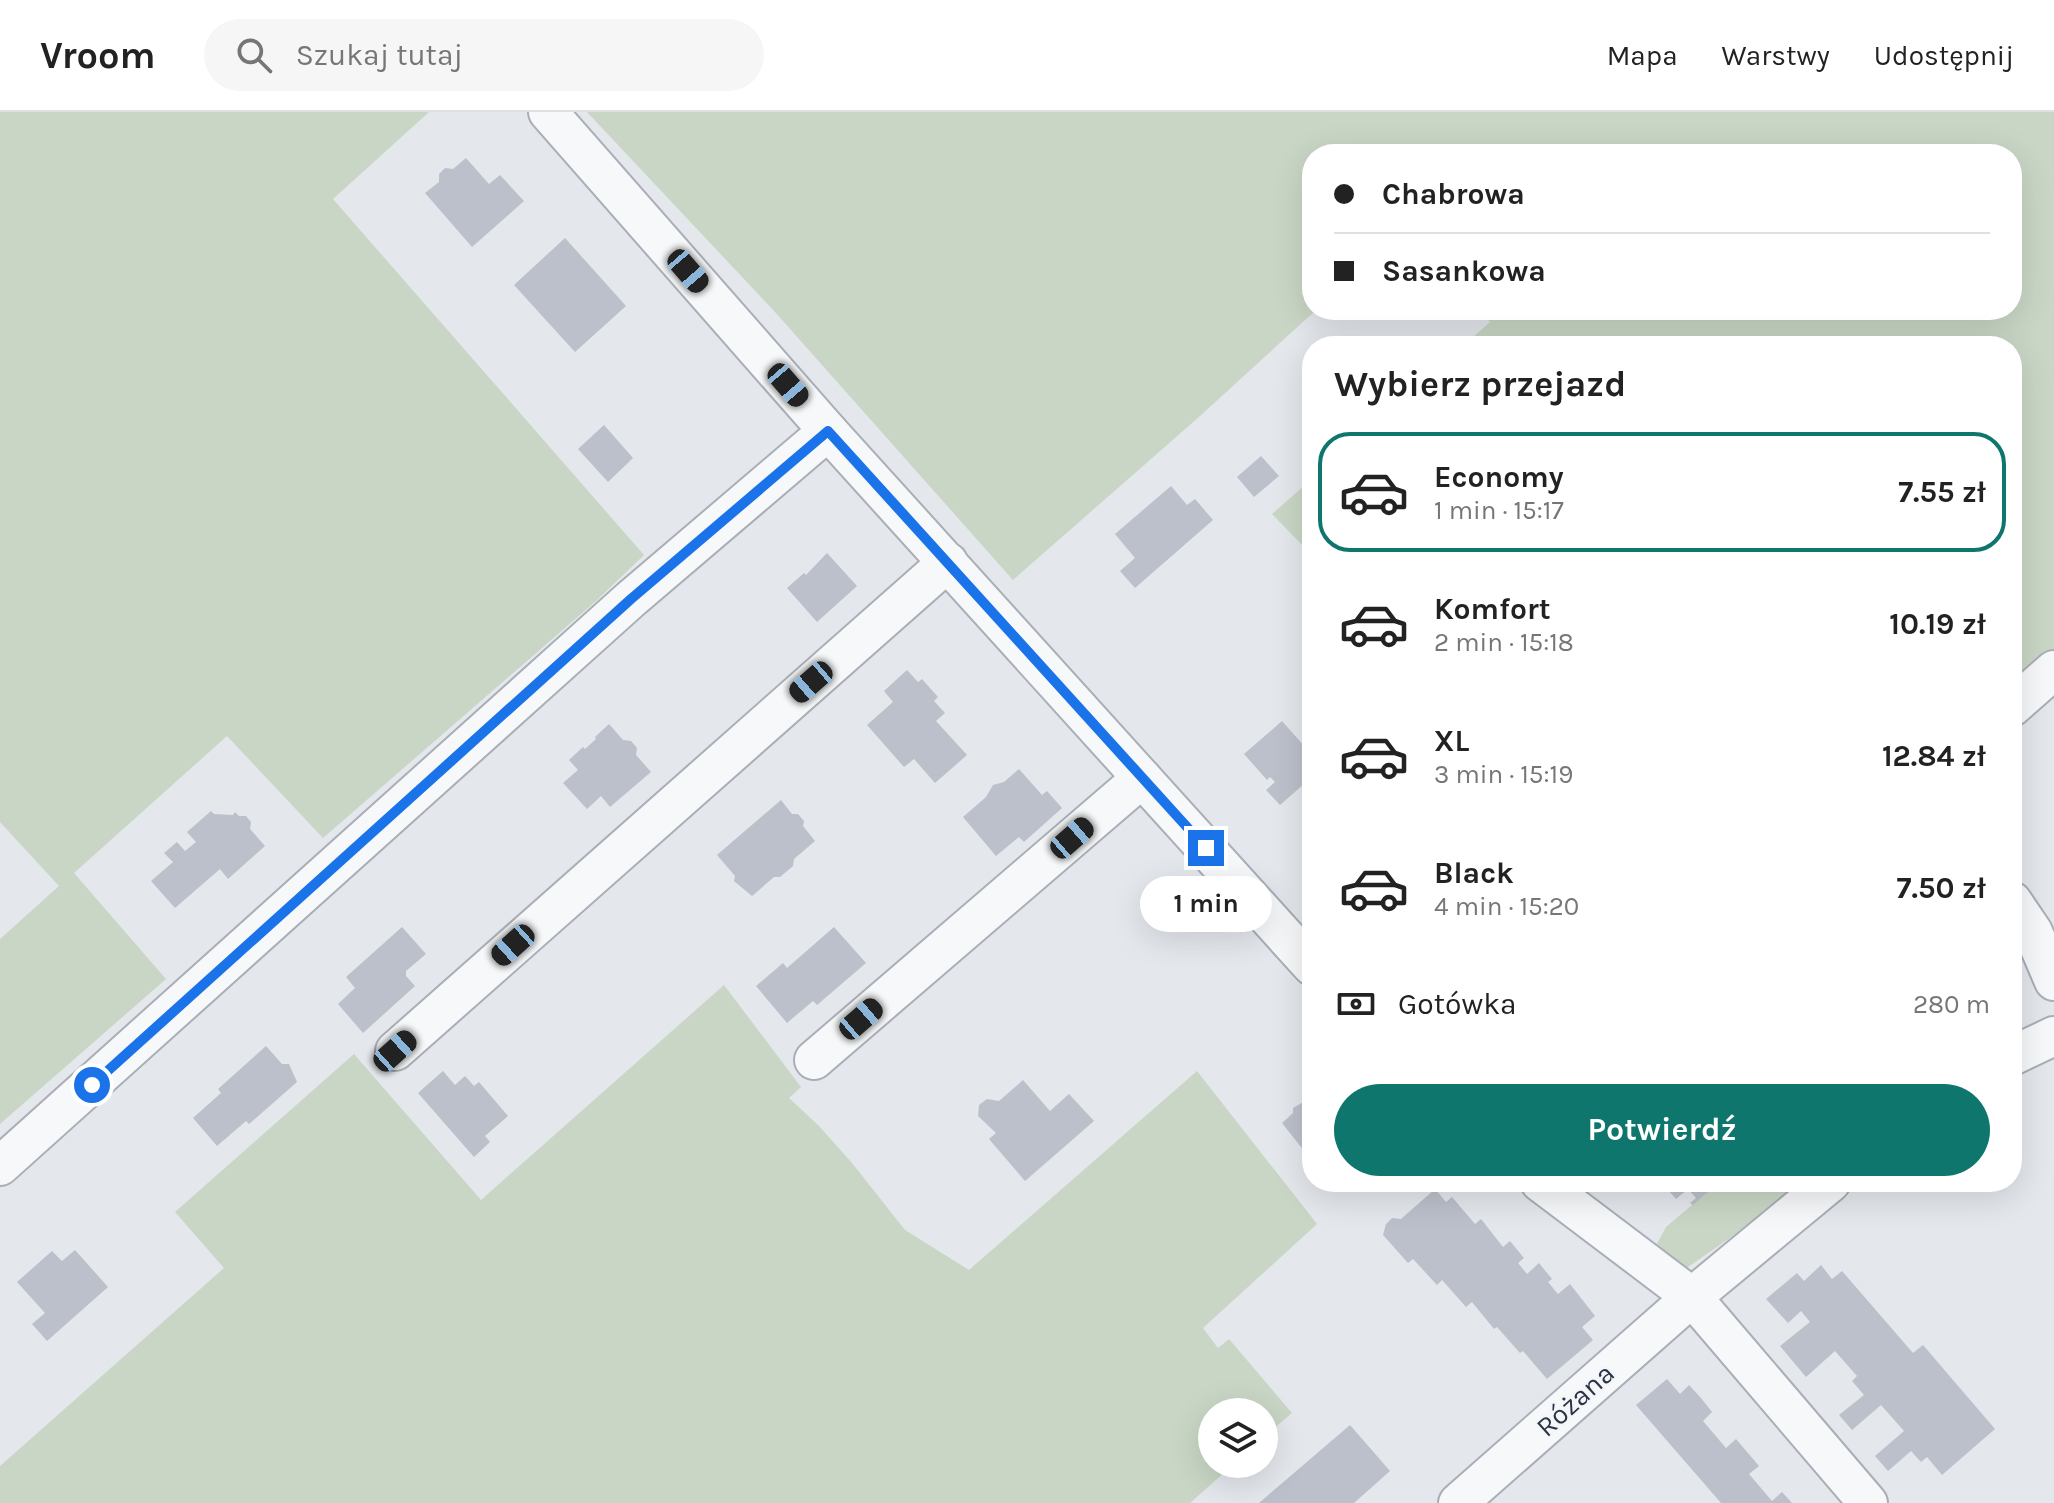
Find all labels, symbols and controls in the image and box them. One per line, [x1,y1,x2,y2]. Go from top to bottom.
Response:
search box [204,19,764,91]
text: Vroom [40,33,156,78]
icon: search [232,33,276,77]
text: Szukaj tutaj [296,37,463,73]
text: Mapa [1607,39,1678,72]
text: Warstwy [1722,39,1830,72]
text: Udostępnij [1874,39,2014,72]
text: Chabrowa [1382,176,1525,212]
car [663,245,713,297]
text: Sasankowa [1382,253,1546,289]
car [763,359,813,411]
text: Wybierz przejazd [1334,363,1626,405]
icon: car [1338,456,1410,528]
text: Economy [1434,459,1564,495]
text: 7.55 zł [1898,474,1986,510]
text: 1 min · 15:17 [1434,495,1564,526]
icon: car [1338,588,1410,660]
text: Komfort [1434,591,1551,627]
text: 10.19 zł [1889,606,1986,642]
text: 2 min · 15:18 [1434,627,1574,658]
car [785,657,837,707]
icon: car [1338,720,1410,792]
text: XL [1434,723,1469,759]
text: 12.84 zł [1882,738,1986,774]
text: 3 min · 15:19 [1434,759,1573,790]
car [1046,813,1098,863]
route end [1188,830,1224,866]
icon: car [1338,852,1410,924]
text: Black [1434,855,1514,891]
text: 7.50 zł [1897,870,1986,906]
callout: 1 min [1140,876,1272,932]
text: 1 min [1173,888,1239,919]
text: 4 min · 15:20 [1434,891,1579,922]
car [487,920,539,970]
icon: cash [1334,982,1378,1026]
text: Gotówka [1398,986,1517,1022]
text: 280 m [1913,989,1990,1020]
car [835,994,887,1044]
car [369,1026,421,1076]
route start [74,1067,110,1103]
button: Potwierdź [1334,1084,1990,1176]
street label: Różana [1529,1356,1621,1444]
map controls [1198,1398,1278,1478]
button: layers [1198,1398,1278,1478]

